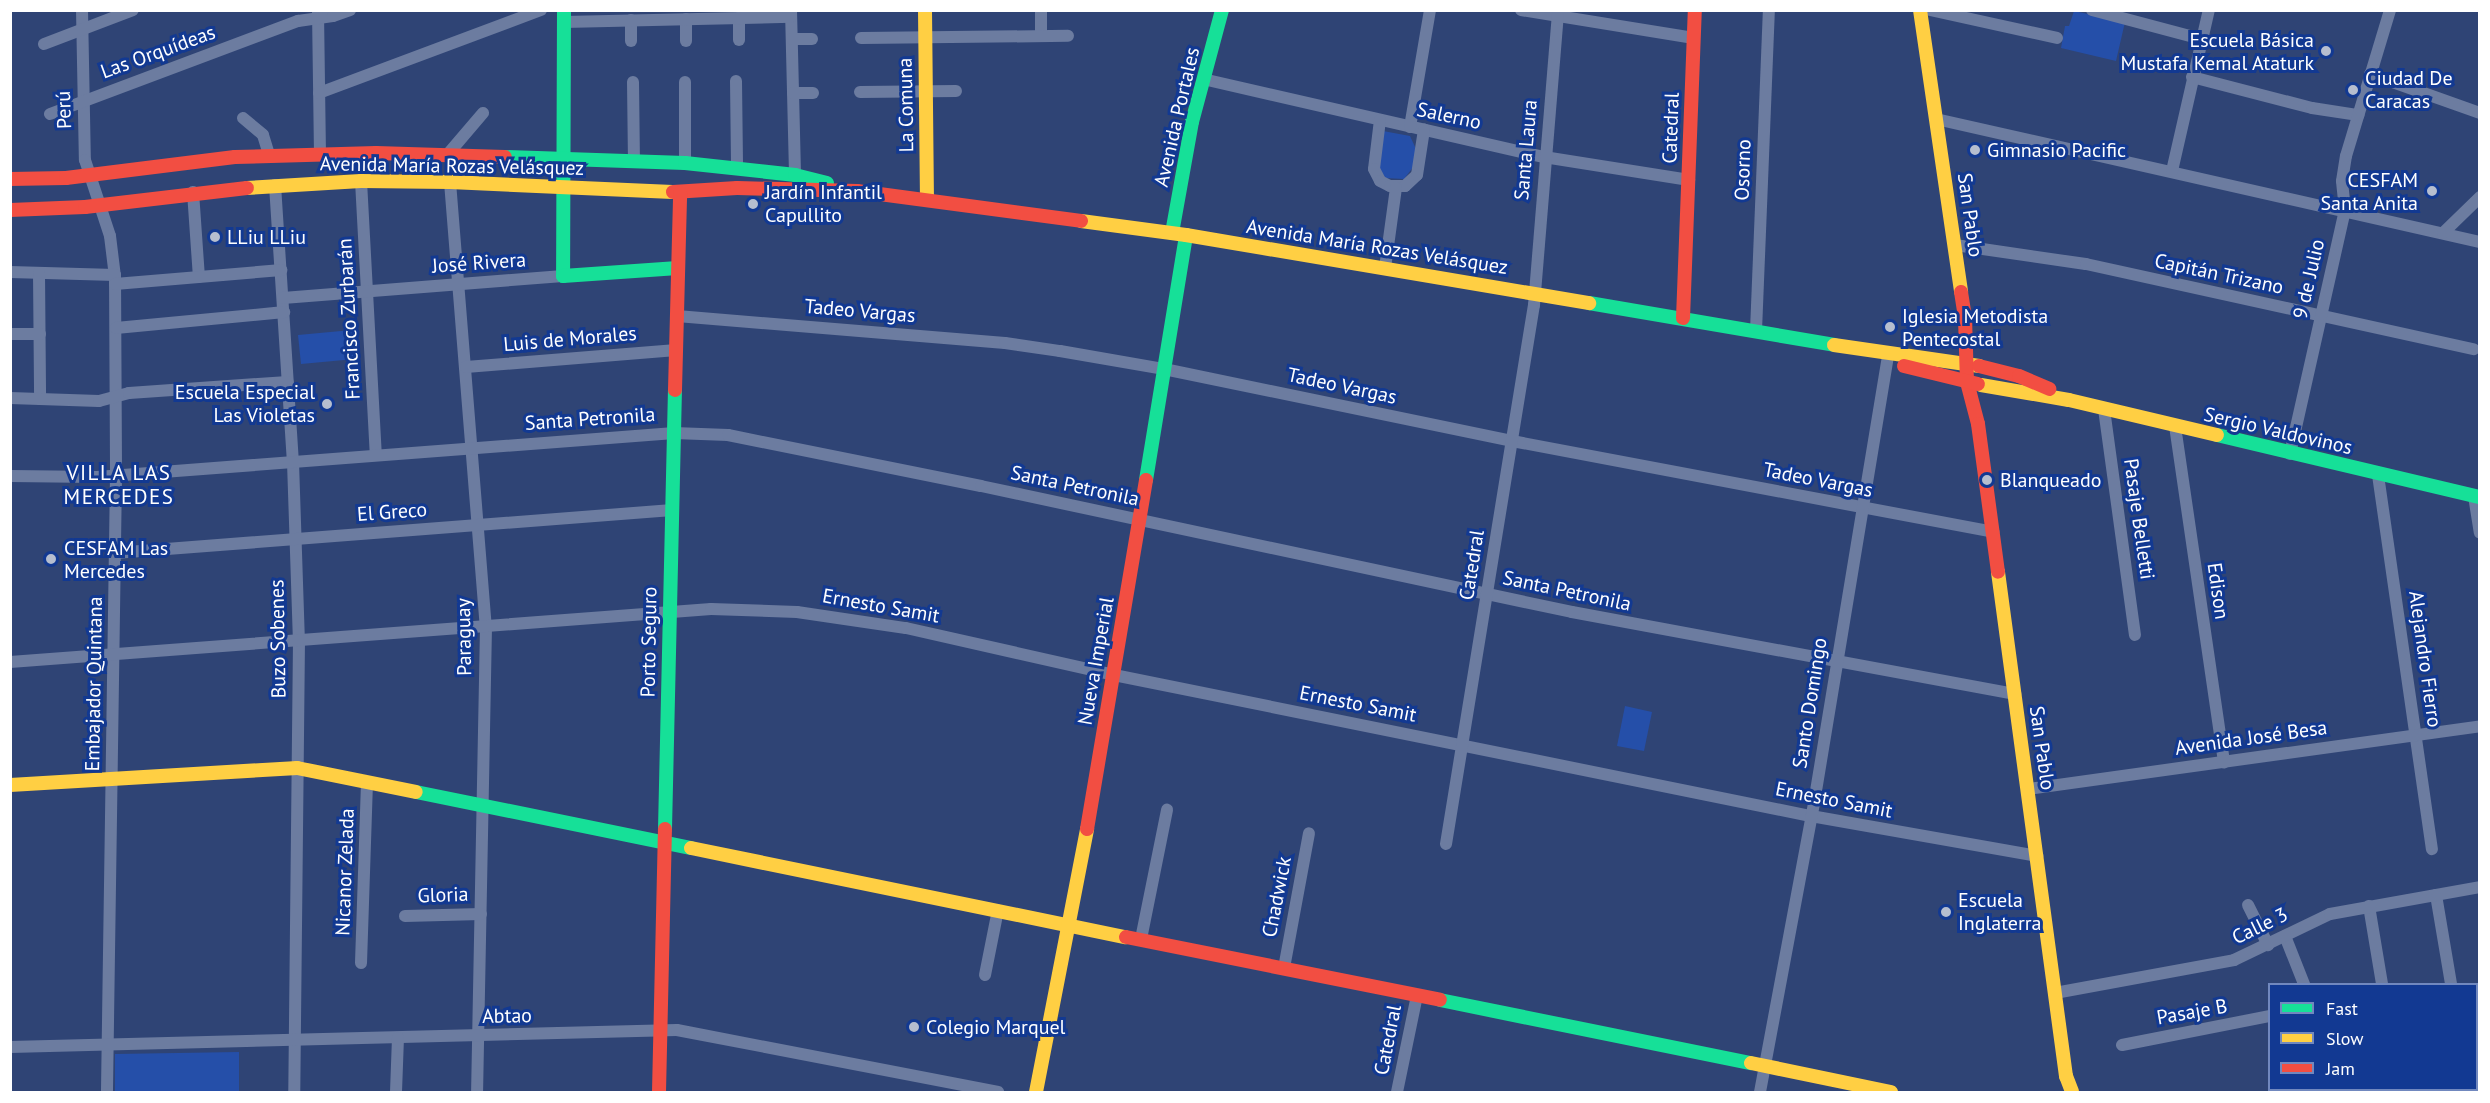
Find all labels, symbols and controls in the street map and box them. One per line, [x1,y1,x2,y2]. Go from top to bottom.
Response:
street label: Las Orquídeas [97,20,219,84]
place label: Escuela Básica Mustafa Kemal Ataturk [2120,28,2314,75]
marker: Escuela Básica Mustafa Kemal Ataturk [2319,44,2333,58]
street label: Avenida Portales [1149,45,1205,189]
street label: La Comuna [893,58,919,152]
place label: Ciudad De Caracas [2365,66,2453,113]
marker: Ciudad De Caracas [2346,83,2360,97]
street label: Perú [51,90,77,130]
street label: Catedral [1658,92,1684,164]
street label: Salerno [1415,98,1483,134]
street label: Santa Laura [1510,99,1542,201]
place label: Gimnasio Pacific [1987,138,2126,162]
street label: Osorno [1730,139,1756,201]
marker: Gimnasio Pacific [1968,143,1982,157]
street label: Avenida María Rozas Velásquez [319,152,585,180]
place label: CESFAM Santa Anita [2320,168,2418,215]
street label: San Pablo [1952,171,1988,259]
place label: Jardín Infantil Capullito [765,180,882,227]
marker: CESFAM Santa Anita [2423,182,2441,200]
marker: Jardín Infantil Capullito [746,197,760,211]
street label: Avenida María Rozas Velásquez [1244,214,1510,280]
place label: LLiu LLiu [227,225,306,249]
marker: LLiu LLiu [208,230,222,244]
street label: 9 de Julio [2288,237,2330,321]
street label: Francisco Zurbarán [333,238,365,400]
street label: José Rivera [431,248,527,278]
street label: Capitán Trizano [2152,249,2286,299]
street label: Tadeo Vargas [803,294,917,328]
place label: Iglesia Metodista Pentecostal [1902,304,2048,351]
marker: Iglesia Metodista Pentecostal [1883,320,1897,334]
street label: Luis de Morales [502,321,638,357]
street label: Tadeo Vargas [1285,363,1399,409]
place label: Escuela Especial Las Violetas [175,380,315,427]
marker: Escuela Especial Las Violetas [320,397,334,411]
street label: Santa Petronila [524,402,656,436]
street label: Sergio Valdovinos [2201,402,2355,460]
street label: Pasaje Belletti [2119,457,2159,581]
street label: Tadeo Vargas [1761,458,1875,502]
district label: VILLA LAS MERCEDES [64,460,174,510]
street label: Santa Petronila [1009,461,1141,511]
place label: Blanqueado [2000,468,2101,492]
marker: Blanqueado [1978,471,1996,489]
street label: El Greco [356,498,428,526]
street label: Catedral [1455,528,1489,602]
place label: CESFAM Las Mercedes [64,536,168,583]
marker: CESFAM Las Mercedes [42,550,60,568]
street label: Edison [2202,561,2234,621]
street label: Santa Petronila [1501,566,1633,616]
street label: Buzo Sobenes [265,579,291,699]
street label: Ernesto Samit [821,584,941,628]
street label: Porto Seguro [636,586,662,698]
street label: Alejandro Fierro [2404,589,2446,729]
street label: Nueva Imperial [1073,595,1119,727]
street label: Embajador Quintana [80,596,108,772]
street label: Paraguay [451,598,477,676]
street label: Santo Domingo [1788,636,1832,770]
street label: Ernesto Samit [1298,681,1418,727]
street label: San Pablo [2024,704,2060,792]
street label: Avenida José Besa [2173,715,2329,761]
street label: Ernesto Samit [1774,777,1894,823]
street label: Nicanor Zelada [331,808,359,936]
street label: Chadwick [1257,855,1297,939]
street label: Gloria [417,882,469,908]
place label: Escuela Inglaterra [1958,888,2041,935]
street label: Calle 3 [2228,902,2292,950]
marker: Escuela Inglaterra [1939,905,1953,919]
legend [2268,983,2478,1091]
street label: Pasaje B [2155,994,2229,1030]
text: Fast [2326,997,2358,1020]
street label: Catedral [1369,1003,1407,1077]
street label: Abtao [482,1004,532,1028]
place label: Colegio Marquel [926,1015,1065,1039]
marker: Colegio Marquel [907,1020,921,1034]
text: Slow [2326,1027,2364,1050]
text: Jam [2326,1057,2355,1080]

